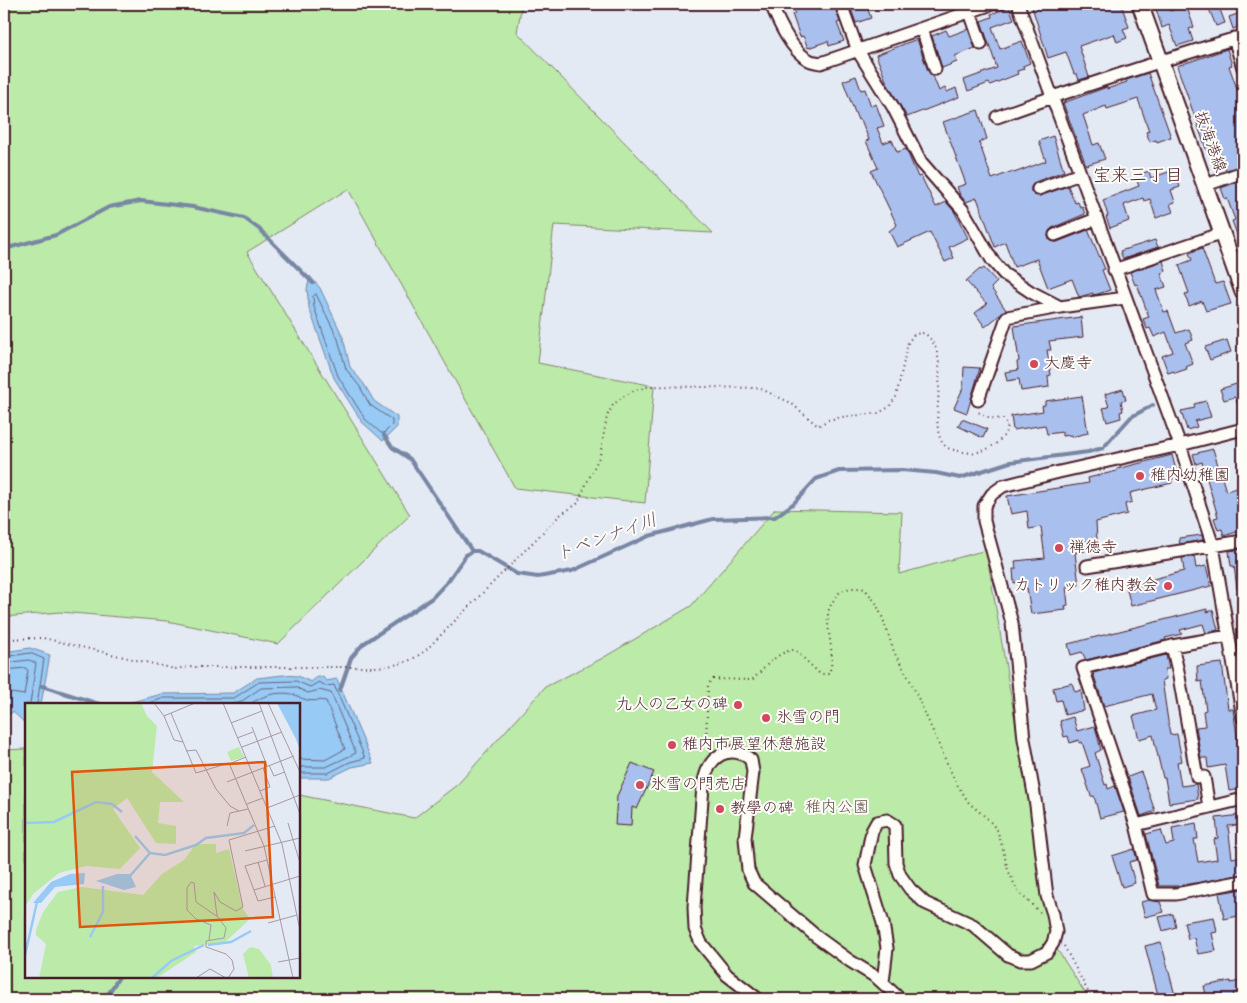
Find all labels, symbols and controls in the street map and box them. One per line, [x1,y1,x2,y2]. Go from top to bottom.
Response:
street label: 抜海港線 [1187,108,1231,176]
district label: 宝来三丁目 [1093,165,1183,190]
place label: 大慶寺 [1044,353,1092,376]
marker: 大慶寺 [1028,358,1040,370]
place label: 稚内幼稚園 [1150,465,1230,488]
marker: 稚内幼稚園 [1134,470,1146,482]
water label: トベンナイ川 [553,509,661,569]
place label: 禅徳寺 [1069,537,1117,560]
marker: 禅徳寺 [1053,542,1065,554]
place label: カトリック稚内教会 [1014,575,1158,598]
marker: カトリック稚内教会 [1162,580,1174,592]
place label: 九人の乙女の碑 [616,694,728,717]
marker: 九人の乙女の碑 [732,699,744,711]
inset map [25,703,300,978]
place label: 氷雪の門 [776,707,840,730]
marker: 氷雪の門 [760,712,772,724]
place label: 稚内市展望休憩施設 [682,734,826,757]
marker: 稚内市展望休憩施設 [666,739,678,751]
place label: 氷雪の門売店 [650,774,746,797]
marker: 氷雪の門売店 [634,779,646,791]
park label: 稚内公園 [805,797,869,820]
place label: 教學の碑 [730,798,794,821]
marker: 教學の碑 [714,803,726,815]

